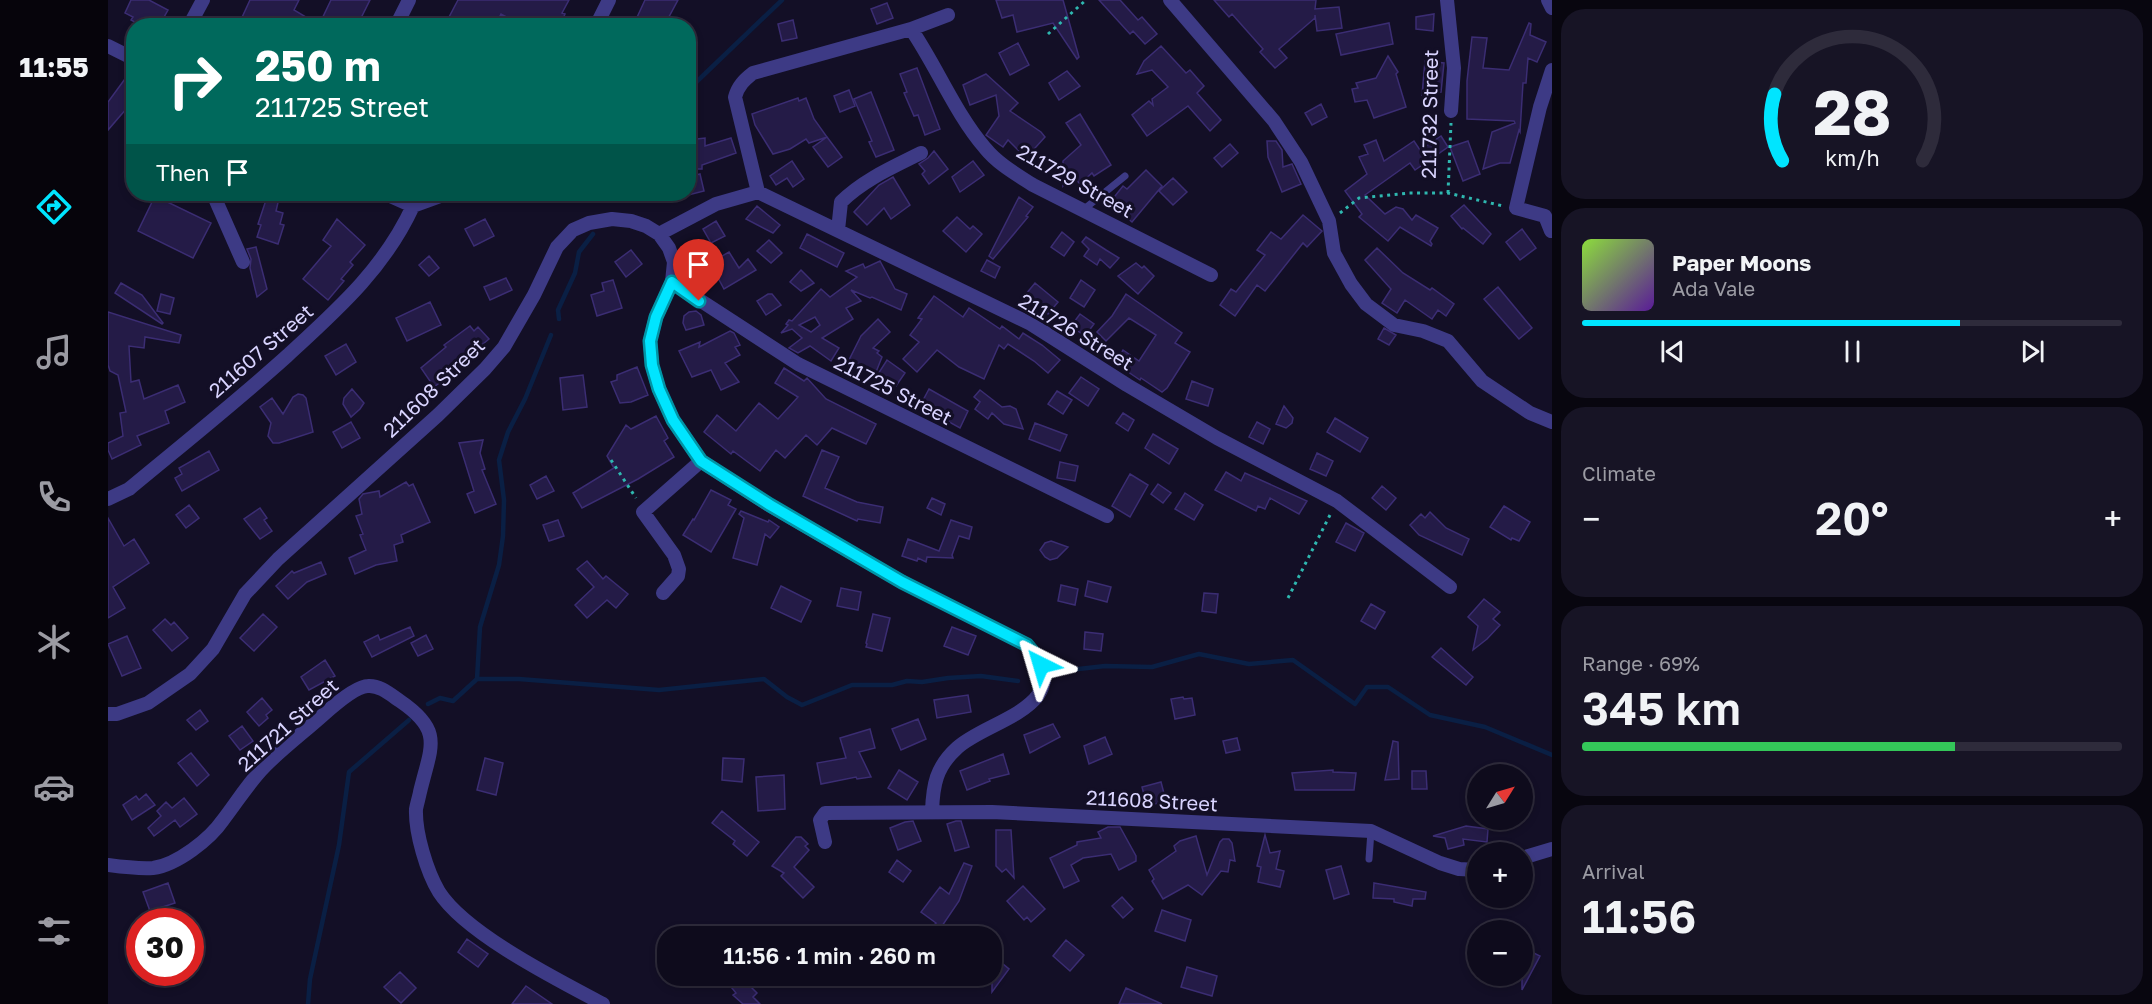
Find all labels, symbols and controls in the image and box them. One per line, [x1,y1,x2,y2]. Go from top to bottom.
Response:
text: 250 m [255,40,381,90]
icon: right [156,42,234,120]
street label: 211732 Street [1416,49,1442,179]
text: 11:55 [19,51,89,83]
text: 28 [1813,74,1891,149]
text: 211725 Street [255,91,429,123]
street label: 211729 Street [1013,138,1138,222]
text: km/h [1825,145,1879,171]
icon: arrive [221,156,254,189]
text: Then [156,159,209,186]
icon: directions [33,186,75,228]
pin [673,239,724,301]
icon: arrive [682,248,715,281]
text: Paper Moons [1672,249,1811,276]
text: Ada Vale [1672,276,1755,300]
street label: 211726 Street [1015,288,1138,375]
street label: 211607 Street [203,298,317,402]
icon: music [33,331,75,373]
street label: 211608 Street [378,333,489,442]
icon: previous [1656,335,1689,368]
icon: pause [1836,335,1869,368]
icon: next [2016,335,2049,368]
street label: 211725 Street [831,349,956,429]
text: Climate [1582,461,1656,485]
icon: phone [33,476,75,518]
text: 20° [1815,491,1889,545]
text: − [1582,499,1600,538]
text: + [2104,499,2122,538]
icon: climate [33,621,75,663]
position arrow [1009,633,1073,697]
text: Range · 69% [1582,651,1700,675]
street label: 211721 Street [232,673,343,776]
text: 345 km [1582,681,1741,735]
north arrow [1467,764,1533,830]
map controls [1467,764,1533,986]
icon: car [33,766,75,808]
street label: 211608 Street [1086,785,1219,815]
button: + [1467,842,1533,908]
text: Arrival [1582,859,1645,883]
text: 11:56 [1582,889,1696,943]
speed limit sign: 30 [126,908,204,986]
icon: filters [33,910,75,952]
button: − [1467,920,1533,986]
text: 11:56 · 1 min · 260 m [723,942,936,969]

